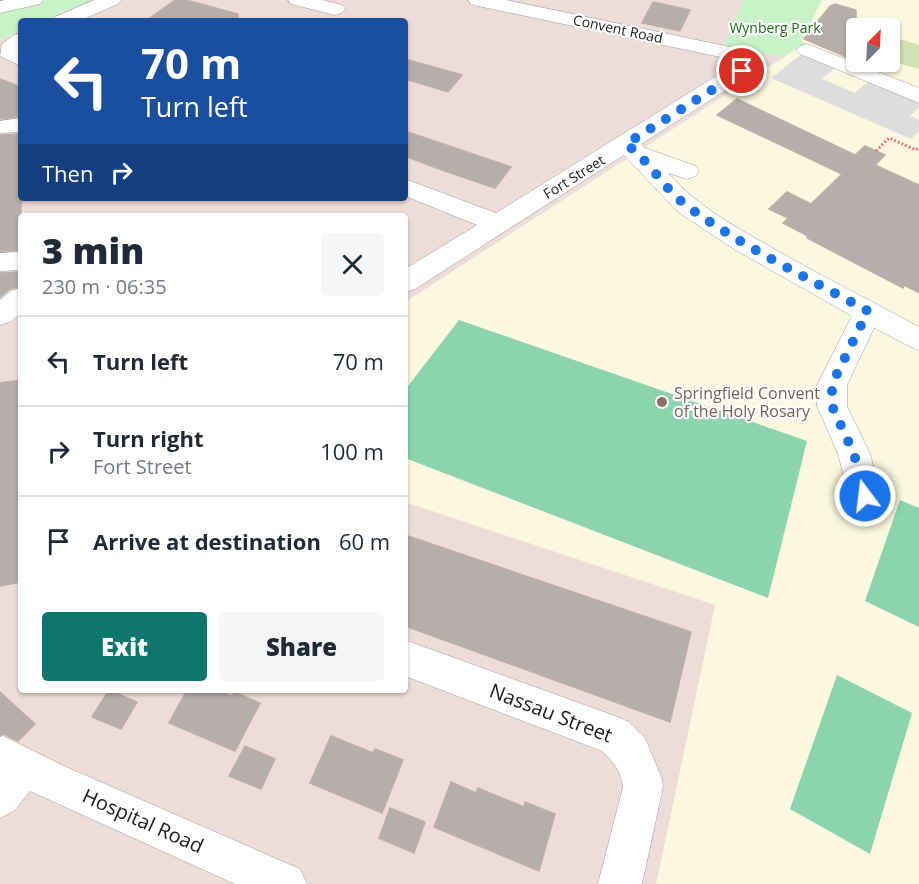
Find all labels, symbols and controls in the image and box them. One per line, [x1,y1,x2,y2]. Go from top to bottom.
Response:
street label: Convent Road [571,10,665,47]
park label: Wynberg Park [729,18,821,37]
north arrow [846,18,900,72]
map controls [846,18,900,72]
text: 70 m [141,34,241,91]
icon: left [42,42,120,120]
pin [716,45,767,96]
icon: arrive [725,54,758,87]
text: Turn left [141,88,248,125]
street label: Fort Street [539,150,608,203]
icon: right [105,156,138,189]
text: Then [42,158,93,188]
text: 3 min [42,226,144,275]
button: close [321,233,384,296]
text: 230 m · 06:35 [42,273,167,300]
icon: left [42,345,75,378]
text: Turn left [93,346,188,376]
text: 70 m [333,346,384,376]
place label: Springfield Convent of the Holy Rosary [674,382,820,422]
marker: Springfield Convent of the Holy Rosary [655,395,669,409]
text: Turn right [93,423,204,453]
icon: right [42,435,75,468]
text: 100 m [320,436,384,466]
text: Fort Street [93,453,192,480]
position arrow [833,464,897,528]
icon: arrive [42,525,75,558]
text: Arrive at destination [93,526,321,556]
text: 60 m [339,526,390,556]
button: Exit [42,612,207,681]
button: Share [219,612,384,681]
street label: Nassau Street [486,677,617,748]
street label: Hospital Road [78,782,208,859]

